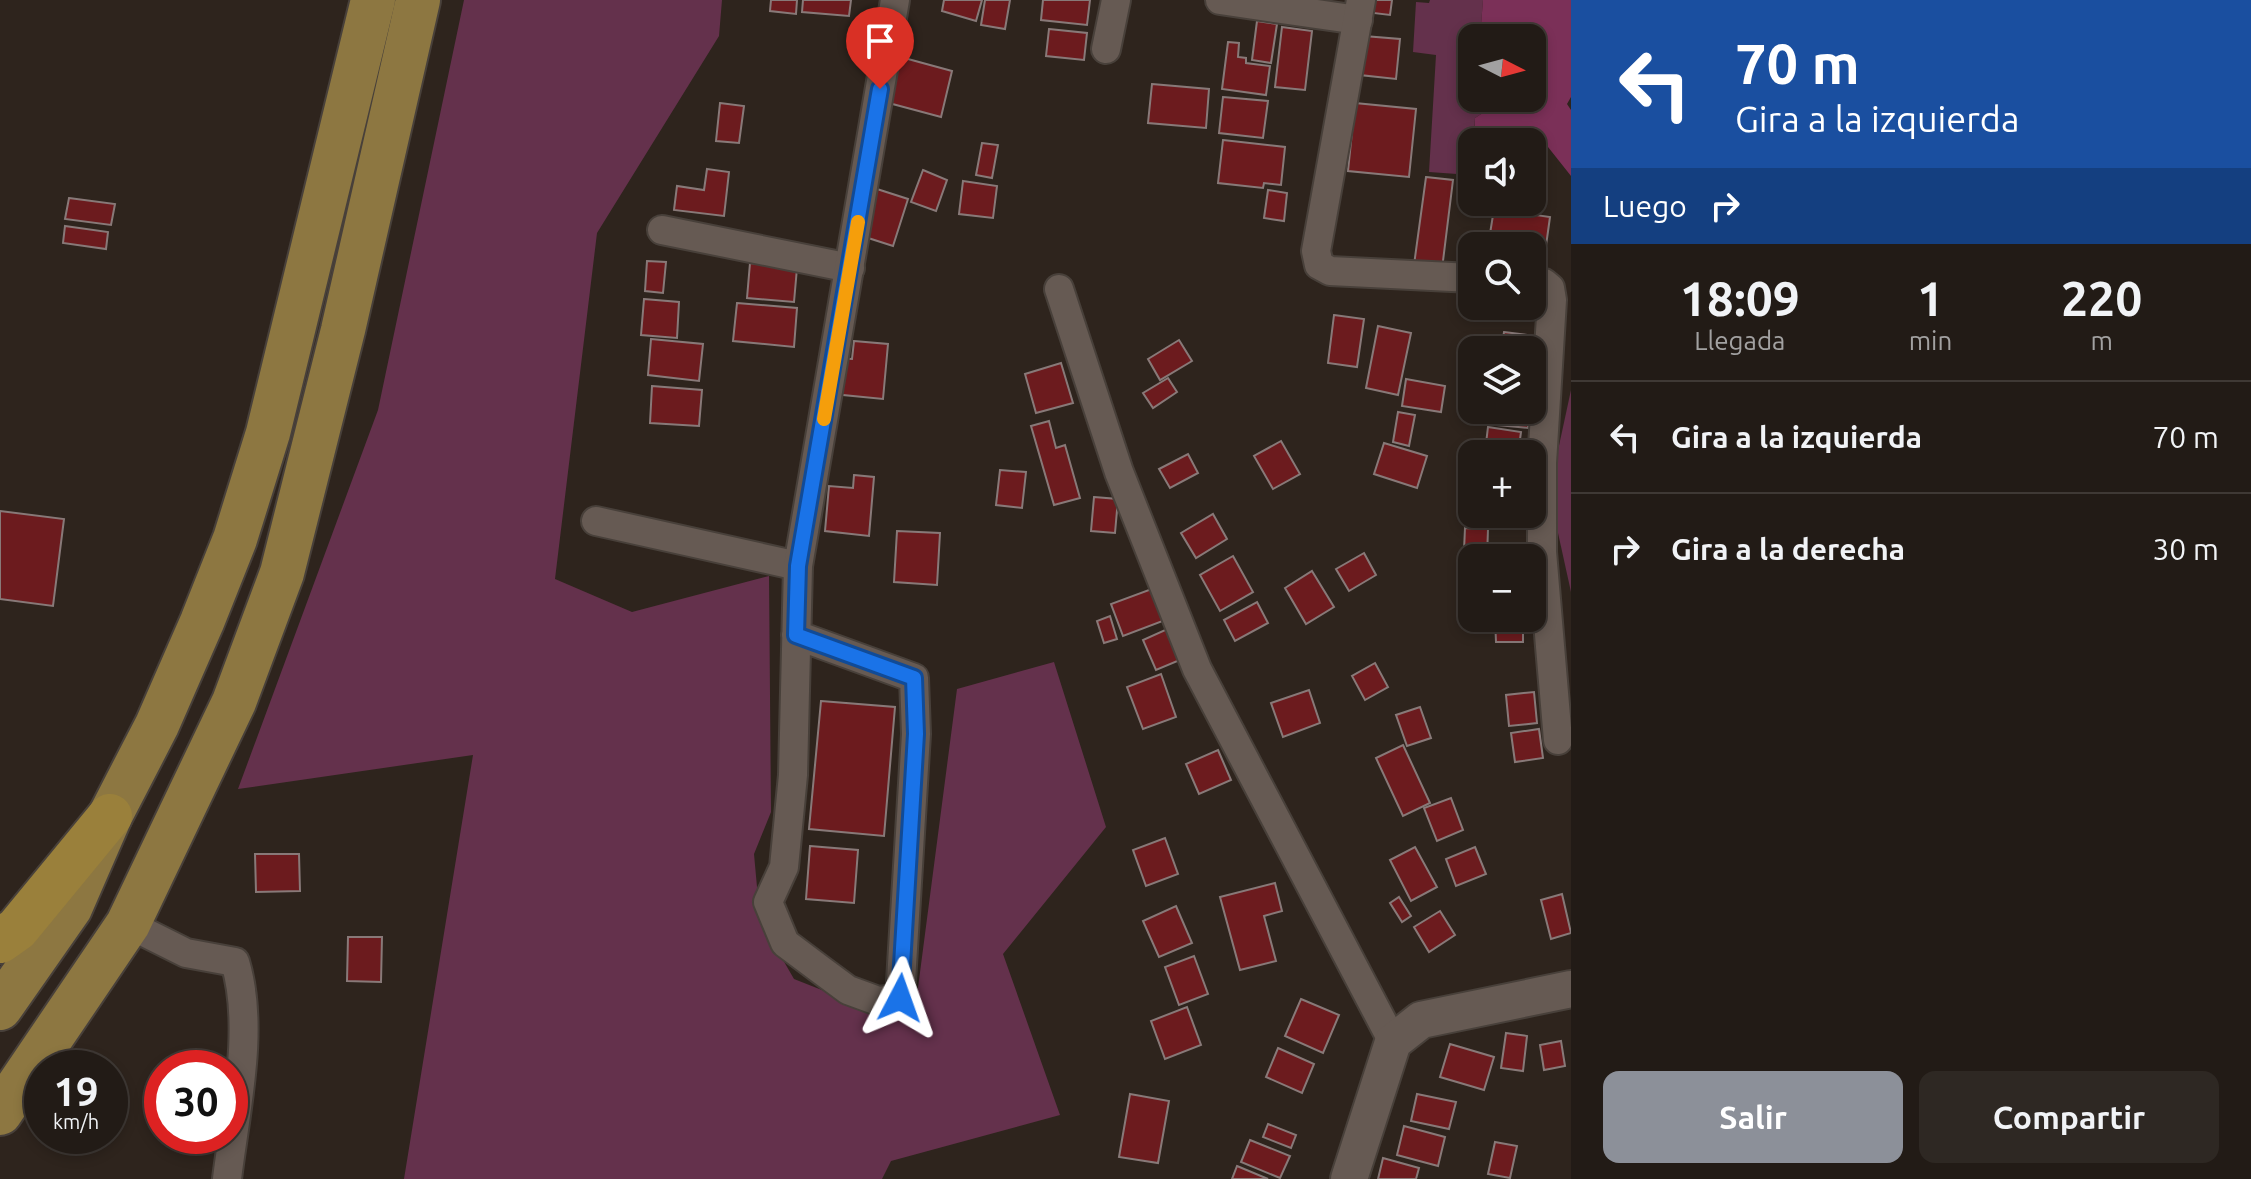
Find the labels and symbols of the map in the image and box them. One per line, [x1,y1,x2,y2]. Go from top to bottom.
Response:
pin [846,7,914,89]
north arrow [1458,24,1546,112]
position arrow [858,956,942,1040]
speed limit sign: 30 [144,1050,248,1154]

